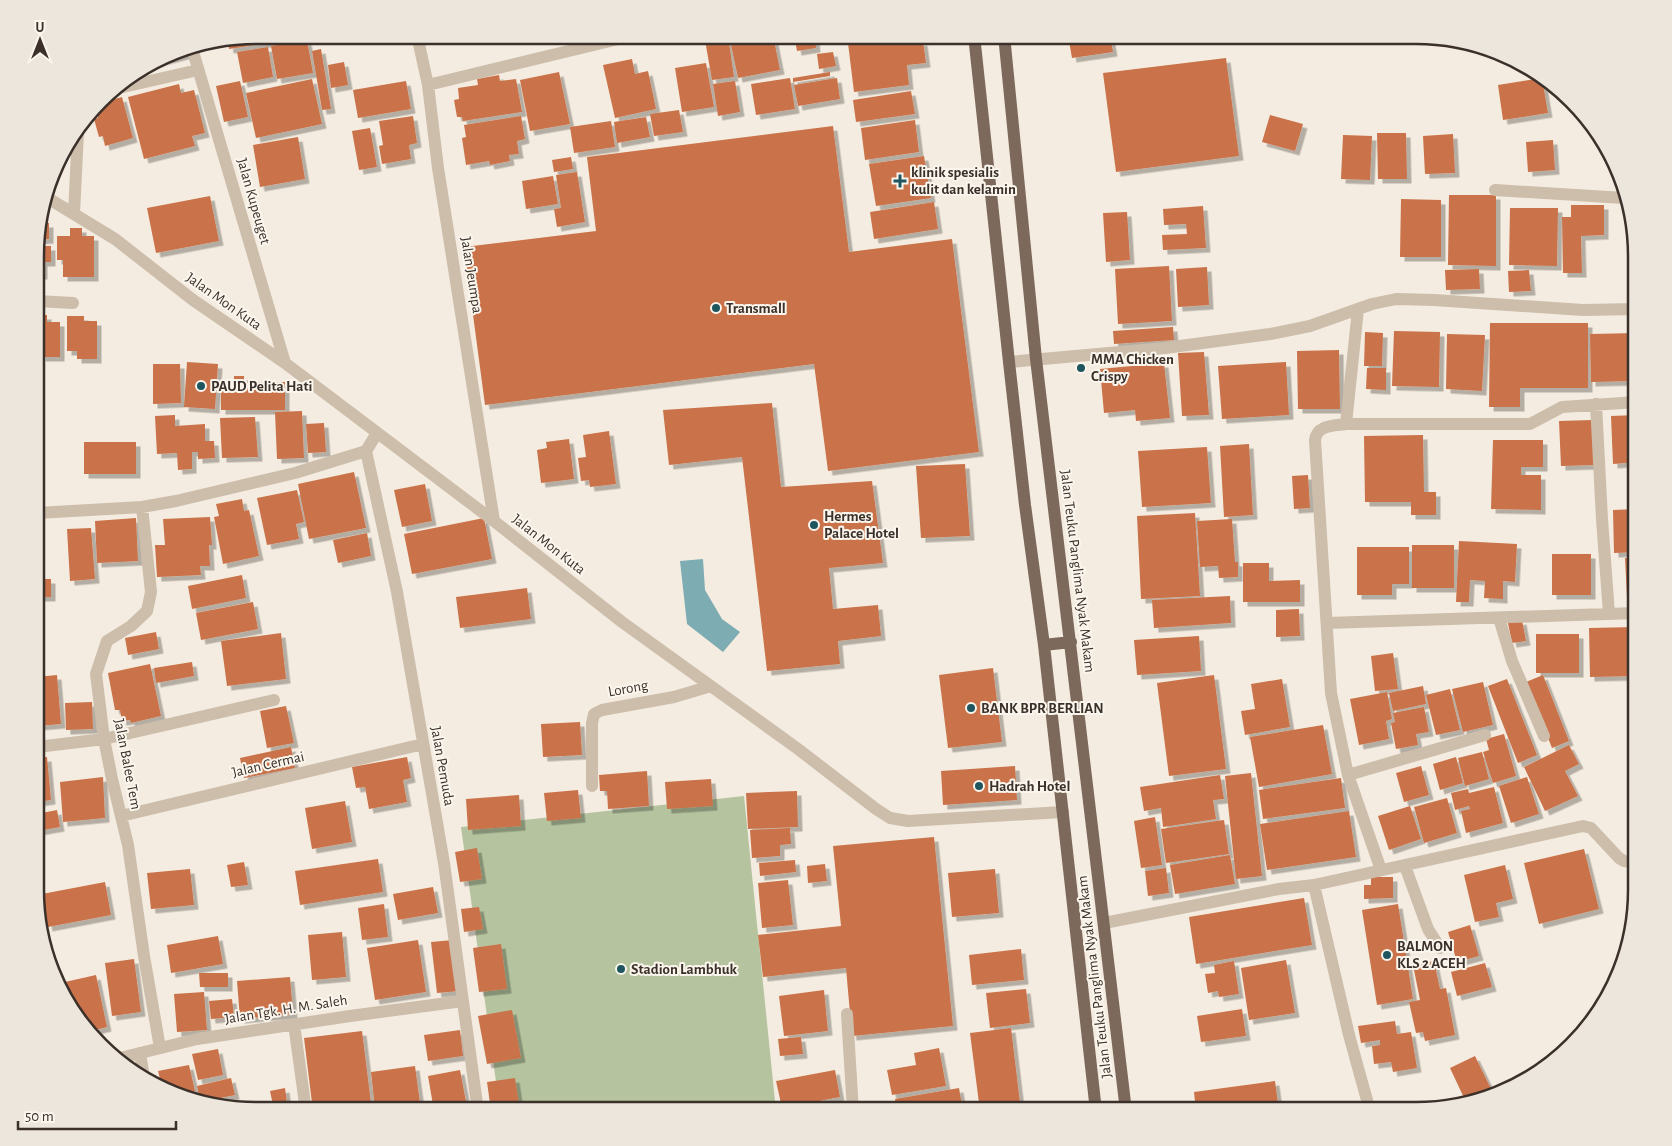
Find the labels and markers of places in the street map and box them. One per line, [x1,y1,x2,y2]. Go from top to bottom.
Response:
place label: klinik spesialis kulit dan kelamin [911,165,1016,197]
marker: klinik spesialis kulit dan kelamin [893,174,907,188]
place label: Transmall [726,301,786,316]
marker: Transmall [710,302,722,314]
place label: MMA Chicken Crispy [1091,352,1174,384]
marker: MMA Chicken Crispy [1075,362,1087,374]
place label: PAUD Pelita Hati [211,379,312,394]
marker: PAUD Pelita Hati [195,380,207,392]
place label: Hermes Palace Hotel [824,509,899,541]
marker: Hermes Palace Hotel [808,519,820,531]
place label: BANK BPR BERLIAN [981,701,1104,716]
marker: BANK BPR BERLIAN [965,702,977,714]
place label: Hadrah Hotel [989,779,1070,794]
marker: Hadrah Hotel [973,780,985,792]
place label: BALMON KLS 2 ACEH [1397,939,1466,971]
marker: BALMON KLS 2 ACEH [1381,949,1393,961]
place label: Stadion Lambhuk [631,962,737,977]
marker: Stadion Lambhuk [615,963,627,975]

